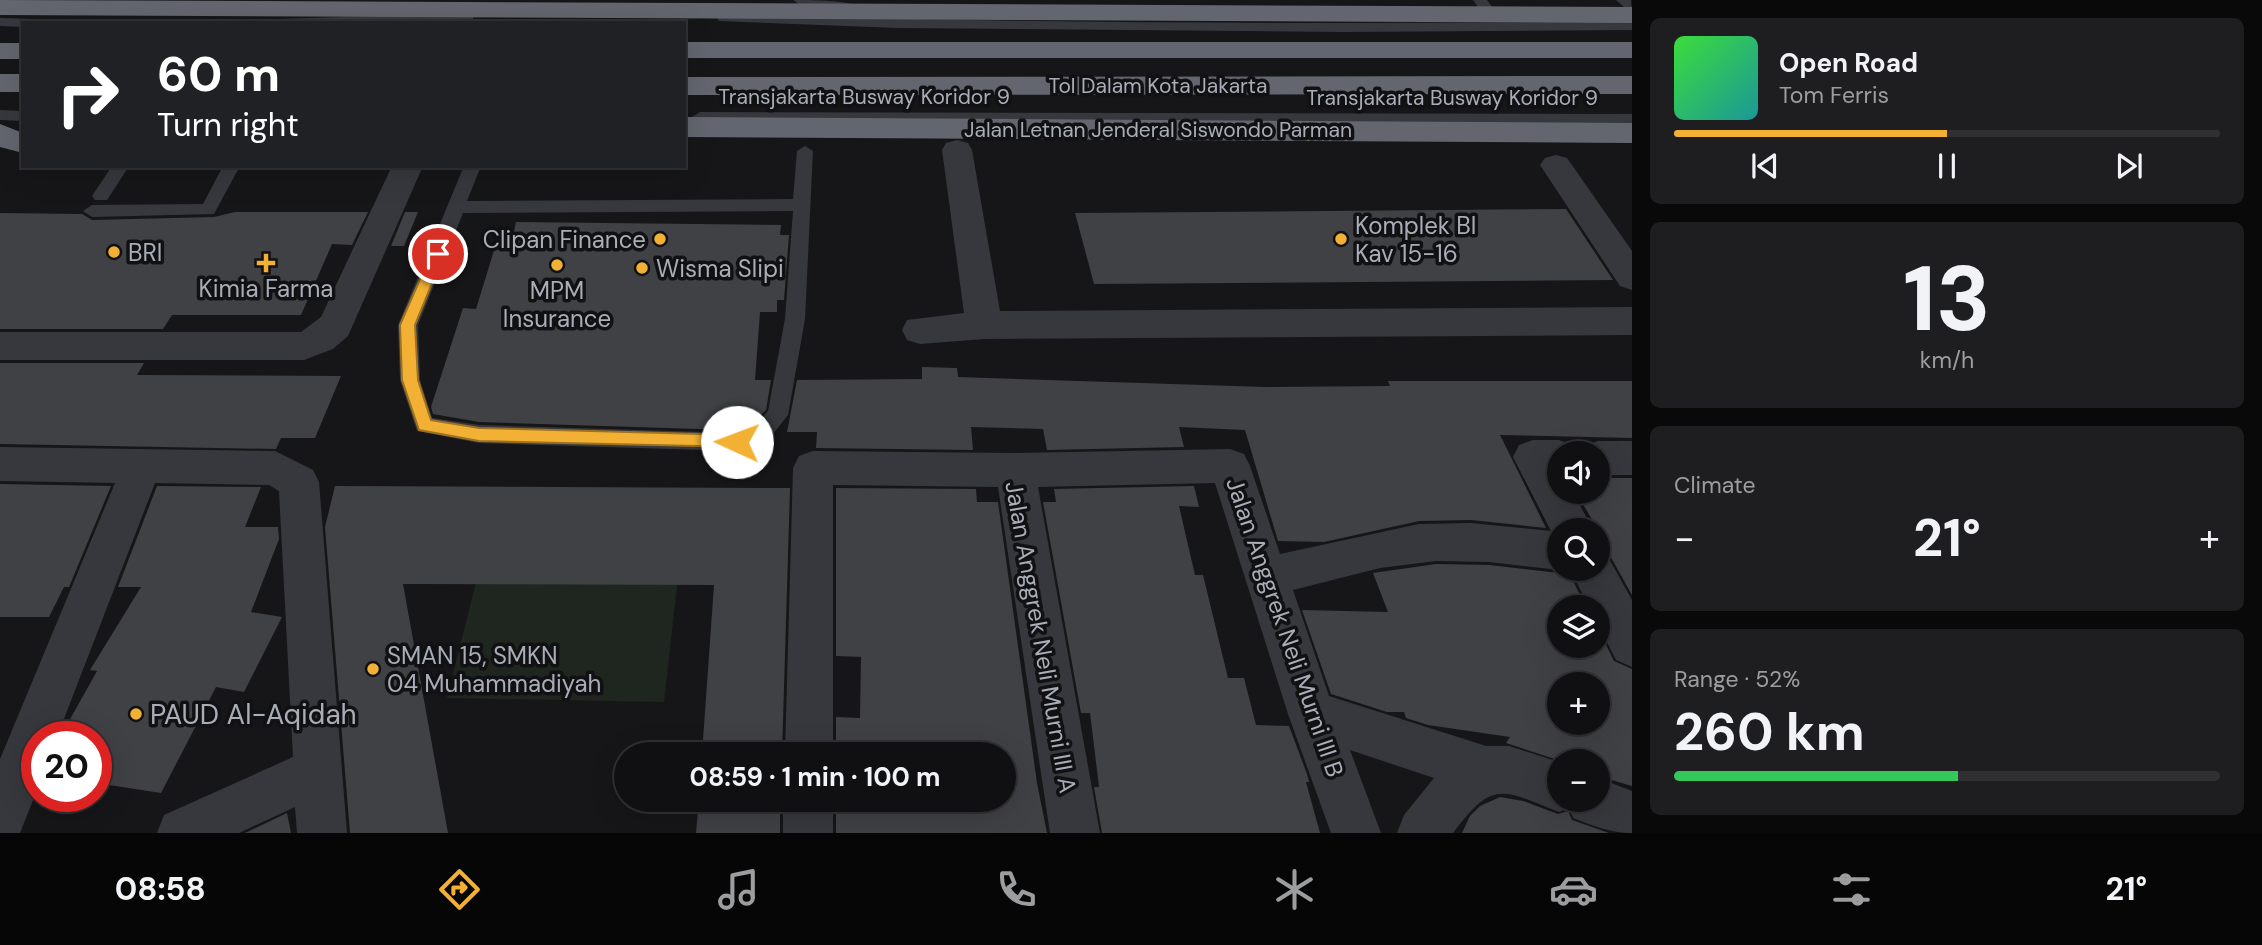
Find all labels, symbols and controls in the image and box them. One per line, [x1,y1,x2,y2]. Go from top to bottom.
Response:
text: 60 m [157,42,280,106]
text: Open Road [1779,46,1918,80]
icon: right [42,49,133,140]
street label: Tol Dalam Kota Jakarta [1048,72,1268,100]
text: Tom Ferris [1779,80,1889,110]
street label: Transjakarta Busway Koridor 9 [718,83,1010,111]
street label: Transjakarta Busway Koridor 9 [1306,84,1598,112]
text: Turn right [157,104,299,146]
street label: Jalan Letnan Jenderal Siswondo Parman [964,116,1352,144]
icon: previous [1746,147,1784,185]
icon: pause [1928,147,1966,185]
icon: next [2110,147,2148,185]
place label: Komplek BI Kav 15-16 [1355,210,1476,269]
pin [408,224,468,284]
place label: Clipan Finance [483,224,646,255]
marker: Clipan Finance [652,231,668,247]
marker: Komplek BI Kav 15-16 [1333,231,1349,247]
icon: arrive [419,235,457,273]
place label: BRI [128,237,162,268]
text: 13 [1903,240,1991,358]
marker: BRI [106,244,122,260]
place label: Wisma Slipi [656,253,784,284]
marker: Kimia Farma [258,255,274,271]
marker: MPM Insurance [549,257,565,273]
marker: Wisma Slipi [634,260,650,276]
place label: Kimia Farma [199,273,333,304]
place label: MPM Insurance [503,275,611,334]
text: km/h [1920,345,1974,375]
position arrow [700,405,774,479]
map controls [1547,441,1610,812]
button: sound [1547,441,1610,504]
text: Climate [1674,470,1756,500]
street label: Jalan Anggrek Neli Murni III B [1219,473,1351,781]
street label: Jalan Anggrek Neli Murni III A [998,479,1084,795]
text: 21° [1913,504,1981,572]
text: − [1674,513,1695,563]
text: + [2199,513,2220,563]
button: search [1547,518,1610,581]
button: layers [1547,595,1610,658]
place label: SMAN 15, SMKN 04 Muhammadiyah [387,640,601,699]
marker: SMAN 15, SMKN 04 Muhammadiyah [365,661,381,677]
text: Range · 52% [1674,664,1800,694]
button: + [1547,672,1610,735]
place label: PAUD Al-Aqidah [150,696,357,733]
text: 260 km [1674,698,1865,766]
marker: PAUD Al-Aqidah [128,706,144,722]
speed limit sign: 20 [21,721,112,812]
button: − [1547,749,1610,812]
text: 08:59 · 1 min · 100 m [690,760,940,794]
icon: directions [435,865,484,914]
icon: music [714,865,763,914]
icon: phone [992,865,1041,914]
icon: climate [1270,865,1319,914]
icon: car [1549,865,1598,914]
icon: filters [1827,865,1876,914]
text: 08:58 [115,868,206,910]
text: 21° [2106,868,2147,910]

